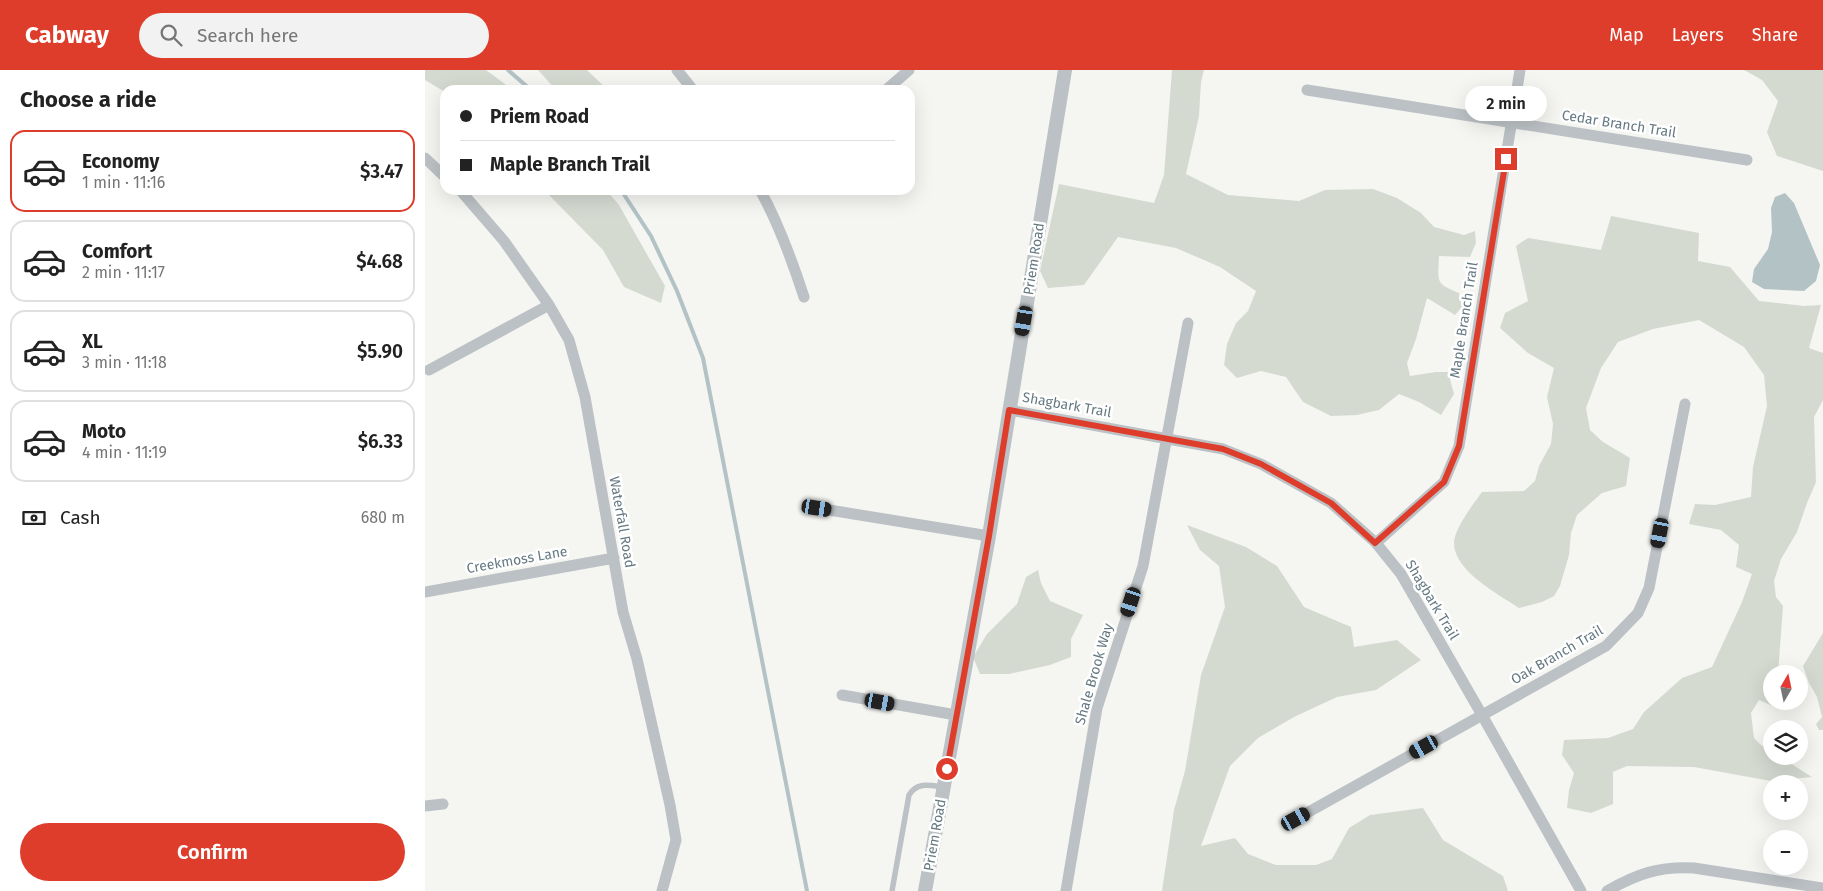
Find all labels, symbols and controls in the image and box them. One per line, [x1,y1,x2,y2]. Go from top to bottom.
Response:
search box [139,13,489,58]
text: Cabway [25,21,109,49]
icon: search [157,21,185,49]
text: Search here [197,24,298,47]
text: Map [1609,24,1644,46]
text: Layers [1672,24,1724,46]
text: Share [1752,24,1798,46]
text: Choose a ride [20,86,156,113]
callout: 2 min [1465,87,1547,122]
text: 2 min [1486,94,1526,113]
text: Priem Road [490,105,589,128]
street label: Cedar Branch Trail [1561,107,1677,141]
route end [1495,148,1517,170]
icon: car [22,149,67,194]
text: Economy [82,150,159,173]
text: Maple Branch Trail [490,153,650,176]
text: $3.47 [360,160,403,183]
text: 1 min · 11:16 [82,173,165,192]
street label: Priem Road [1020,222,1048,296]
icon: car [22,239,67,284]
text: Comfort [82,240,152,263]
text: $4.68 [356,250,403,273]
street label: Maple Branch Trail [1446,261,1482,379]
text: 2 min · 11:17 [82,263,165,282]
car [1014,305,1033,337]
icon: car [22,329,67,374]
text: XL [82,330,103,353]
text: $5.90 [357,340,403,363]
text: 3 min · 11:18 [82,353,167,372]
street label: Shagbark Trail [1021,389,1113,421]
icon: car [22,419,67,464]
text: Moto [82,420,126,443]
text: $6.33 [358,430,403,453]
text: 4 min · 11:19 [82,443,167,462]
street label: Waterfall Road [606,475,638,569]
car [801,498,832,518]
icon: cash [20,504,48,532]
text: Cash [60,506,101,529]
text: 680 m [361,508,405,527]
car [1649,517,1670,549]
street label: Creekmoss Lane [465,543,569,577]
street label: Shagbark Trail [1402,557,1462,643]
car [1119,585,1142,619]
street label: Shale Brook Way [1071,621,1117,727]
street label: Oak Branch Trail [1508,622,1606,688]
north arrow [1763,665,1807,710]
map controls [1763,665,1808,875]
car [863,692,896,712]
button: layers [1763,720,1808,765]
car [1407,733,1440,761]
route start [936,758,958,780]
button: + [1763,775,1808,820]
street label: Priem Road [920,798,950,872]
car [1279,805,1312,833]
button: Confirm [20,823,405,881]
button: − [1763,830,1808,875]

